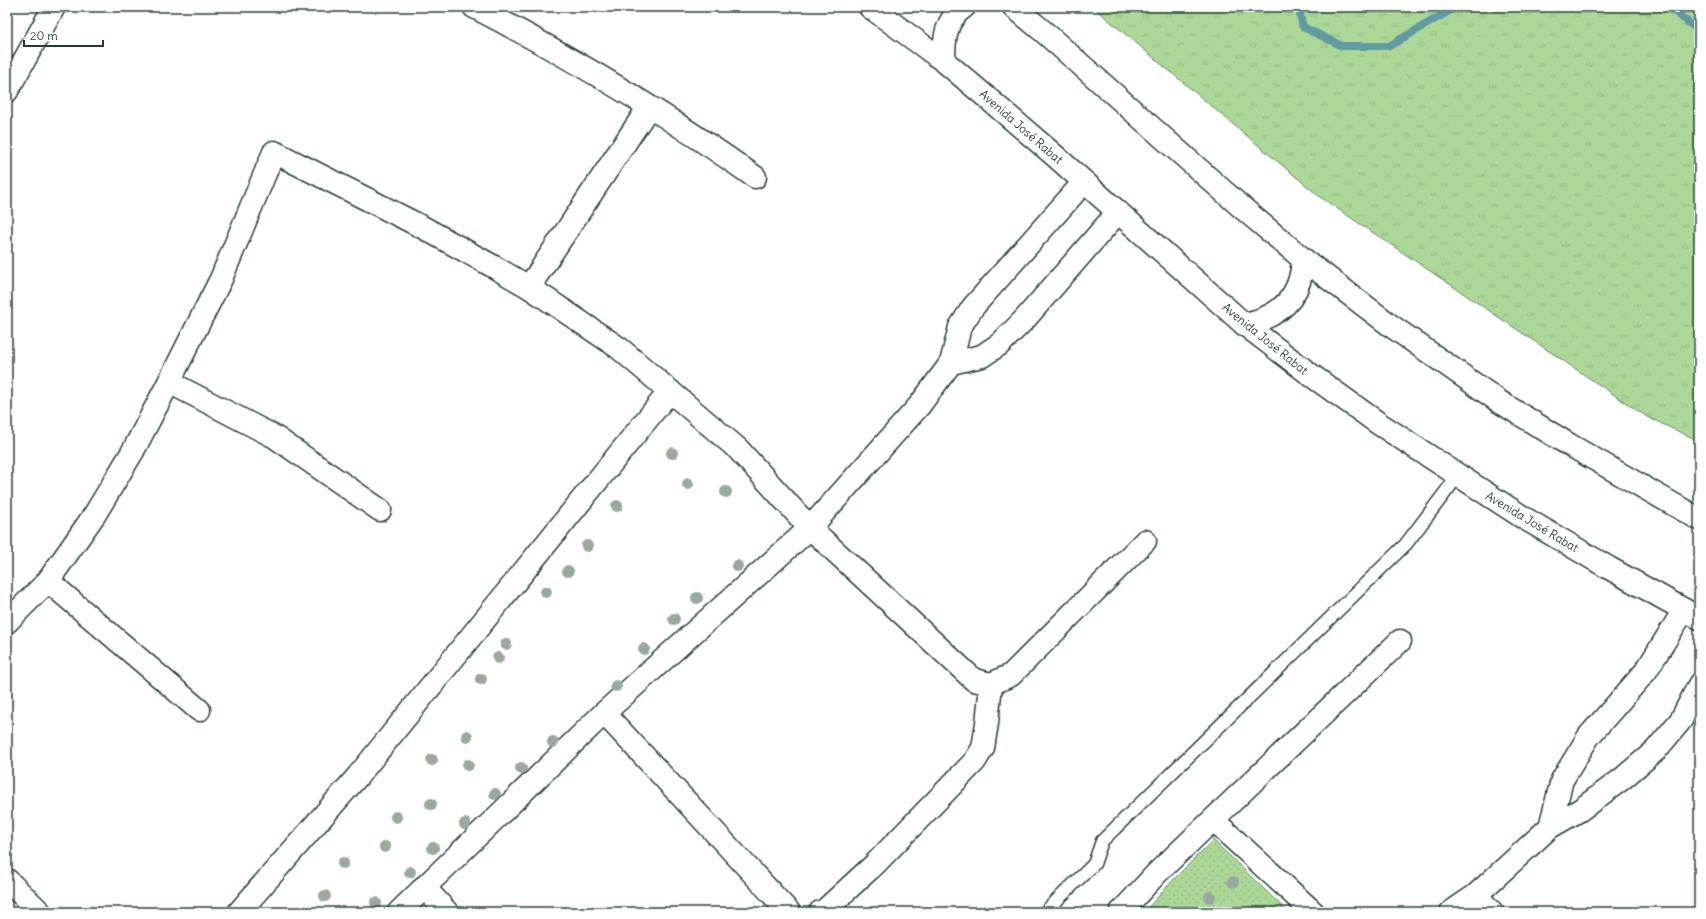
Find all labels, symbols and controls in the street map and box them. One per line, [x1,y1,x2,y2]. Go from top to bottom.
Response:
scale bar [24,22,103,48]
text: 20 m [30,28,58,43]
street label: Avenida José Rabat [976,86,1066,167]
street label: Avenida José Rabat [1219,299,1311,378]
street label: Avenida José Rabat [1483,488,1581,555]

